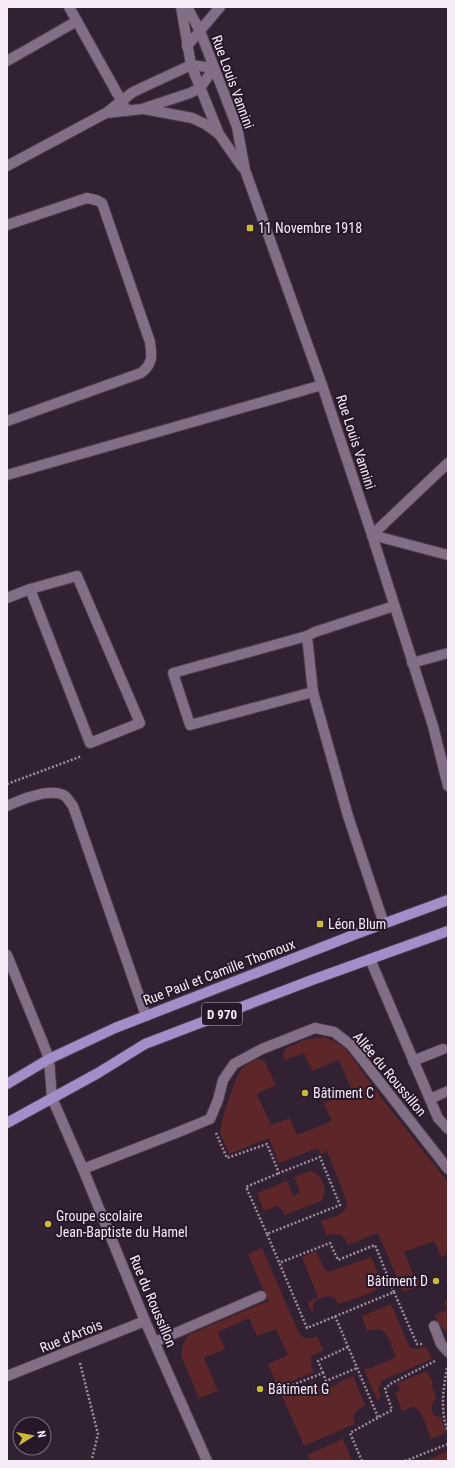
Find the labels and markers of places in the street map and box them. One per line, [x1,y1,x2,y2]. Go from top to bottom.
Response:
place label: 11 Novembre 1918 [258,220,362,236]
marker: 11 Novembre 1918 [245,223,255,233]
place label: Léon Blum [328,916,386,932]
marker: Léon Blum [315,919,325,929]
place label: Bâtiment C [313,1085,374,1101]
marker: Bâtiment C [300,1088,310,1098]
place label: Groupe scolaire Jean-Baptiste du Hamel [56,1208,188,1240]
marker: Groupe scolaire Jean-Baptiste du Hamel [43,1219,53,1229]
place label: Bâtiment D [367,1273,428,1289]
marker: Bâtiment D [431,1276,441,1286]
place label: Bâtiment G [268,1381,329,1397]
marker: Bâtiment G [255,1384,265,1394]

